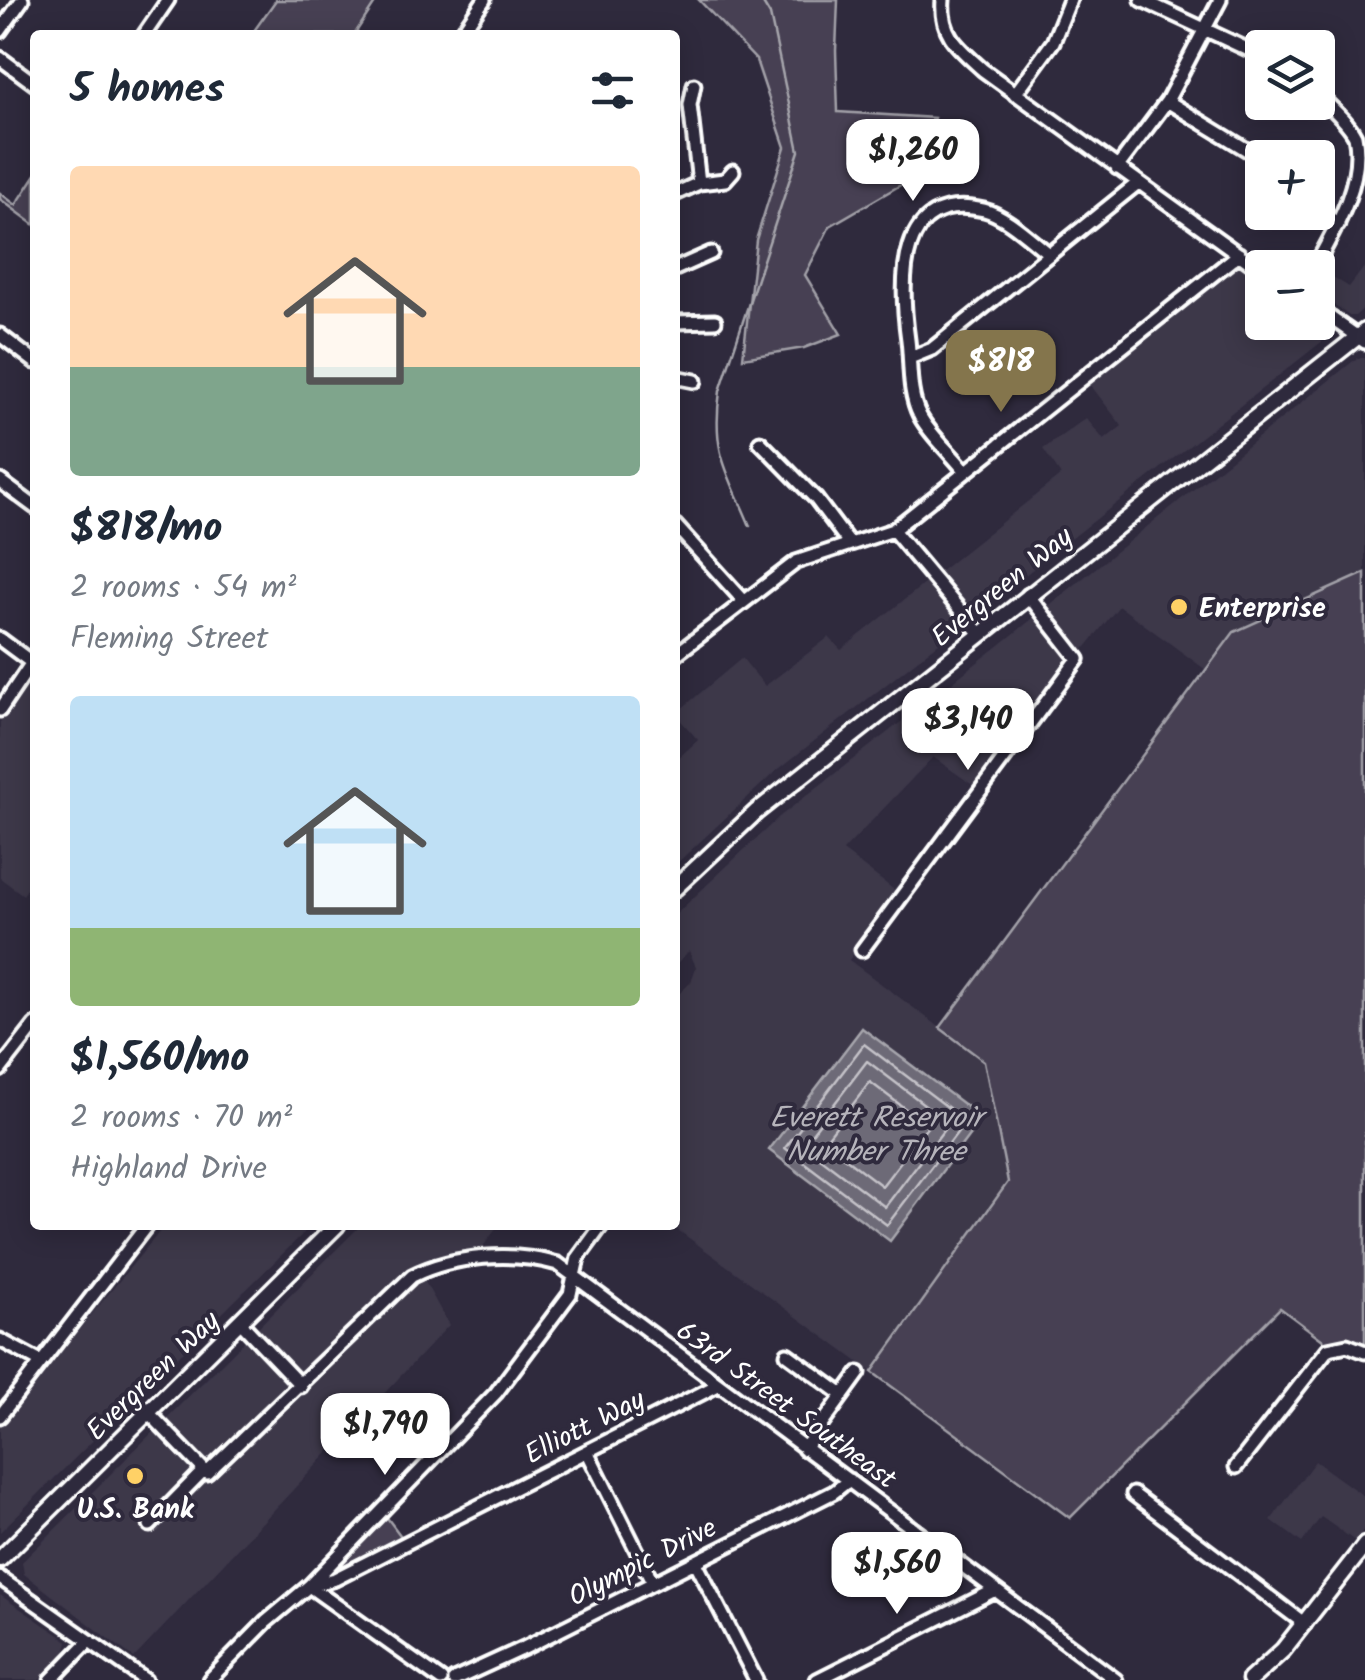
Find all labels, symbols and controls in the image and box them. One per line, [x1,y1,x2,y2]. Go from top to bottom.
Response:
map controls [1245,30,1335,340]
button: layers [1245,30,1335,120]
text: 5 homes [70,57,225,124]
icon: filters [585,63,640,118]
pin: $1,260 [832,119,994,204]
text: $1,260 [868,126,958,177]
button: + [1245,140,1335,230]
icon: home [265,231,445,411]
button: − [1245,250,1335,340]
pin: $818 [942,330,1060,415]
text: $818 [968,337,1034,388]
text: $818/mo [70,496,223,563]
street label: Evergreen Way [922,516,1084,660]
text: 2 rooms · 54 m² [70,563,296,614]
place label: Enterprise [1199,587,1326,632]
marker: Enterprise [1168,596,1190,618]
text: Fleming Street [70,614,268,665]
pin: $3,140 [887,688,1049,773]
text: $3,140 [924,695,1012,746]
icon: home [265,761,445,941]
text: $1,560/mo [70,1026,250,1093]
text: 2 rooms · 70 m² [70,1093,292,1144]
water label: Everett Reservoir Number Three [770,1095,989,1177]
text: Highland Drive [70,1144,267,1195]
street label: Evergreen Way [76,1300,232,1453]
street label: 63rd Street Southeast [666,1310,906,1502]
street label: Elliott Way [517,1378,654,1478]
pin: $1,790 [304,1393,466,1478]
text: $1,790 [343,1400,427,1451]
marker: U.S. Bank [124,1465,146,1487]
place label: U.S. Bank [76,1488,195,1533]
street label: Olympic Drive [561,1506,726,1620]
pin: $1,560 [816,1532,978,1617]
text: $1,560 [854,1539,940,1590]

